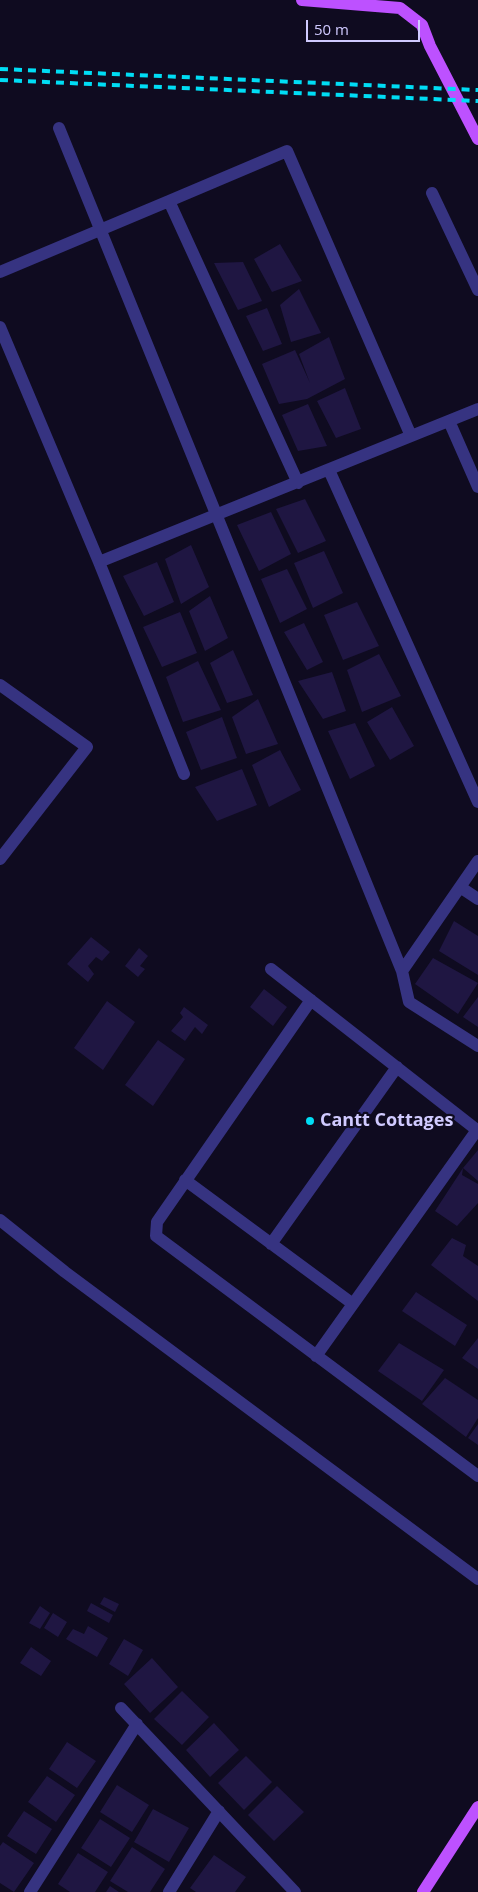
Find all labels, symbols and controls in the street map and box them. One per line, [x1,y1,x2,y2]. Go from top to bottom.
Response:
scale bar [308,10,422,42]
text: 50 m [314,19,349,39]
place label: Cantt Cottages [320,1110,453,1132]
marker: Cantt Cottages [304,1115,316,1127]

